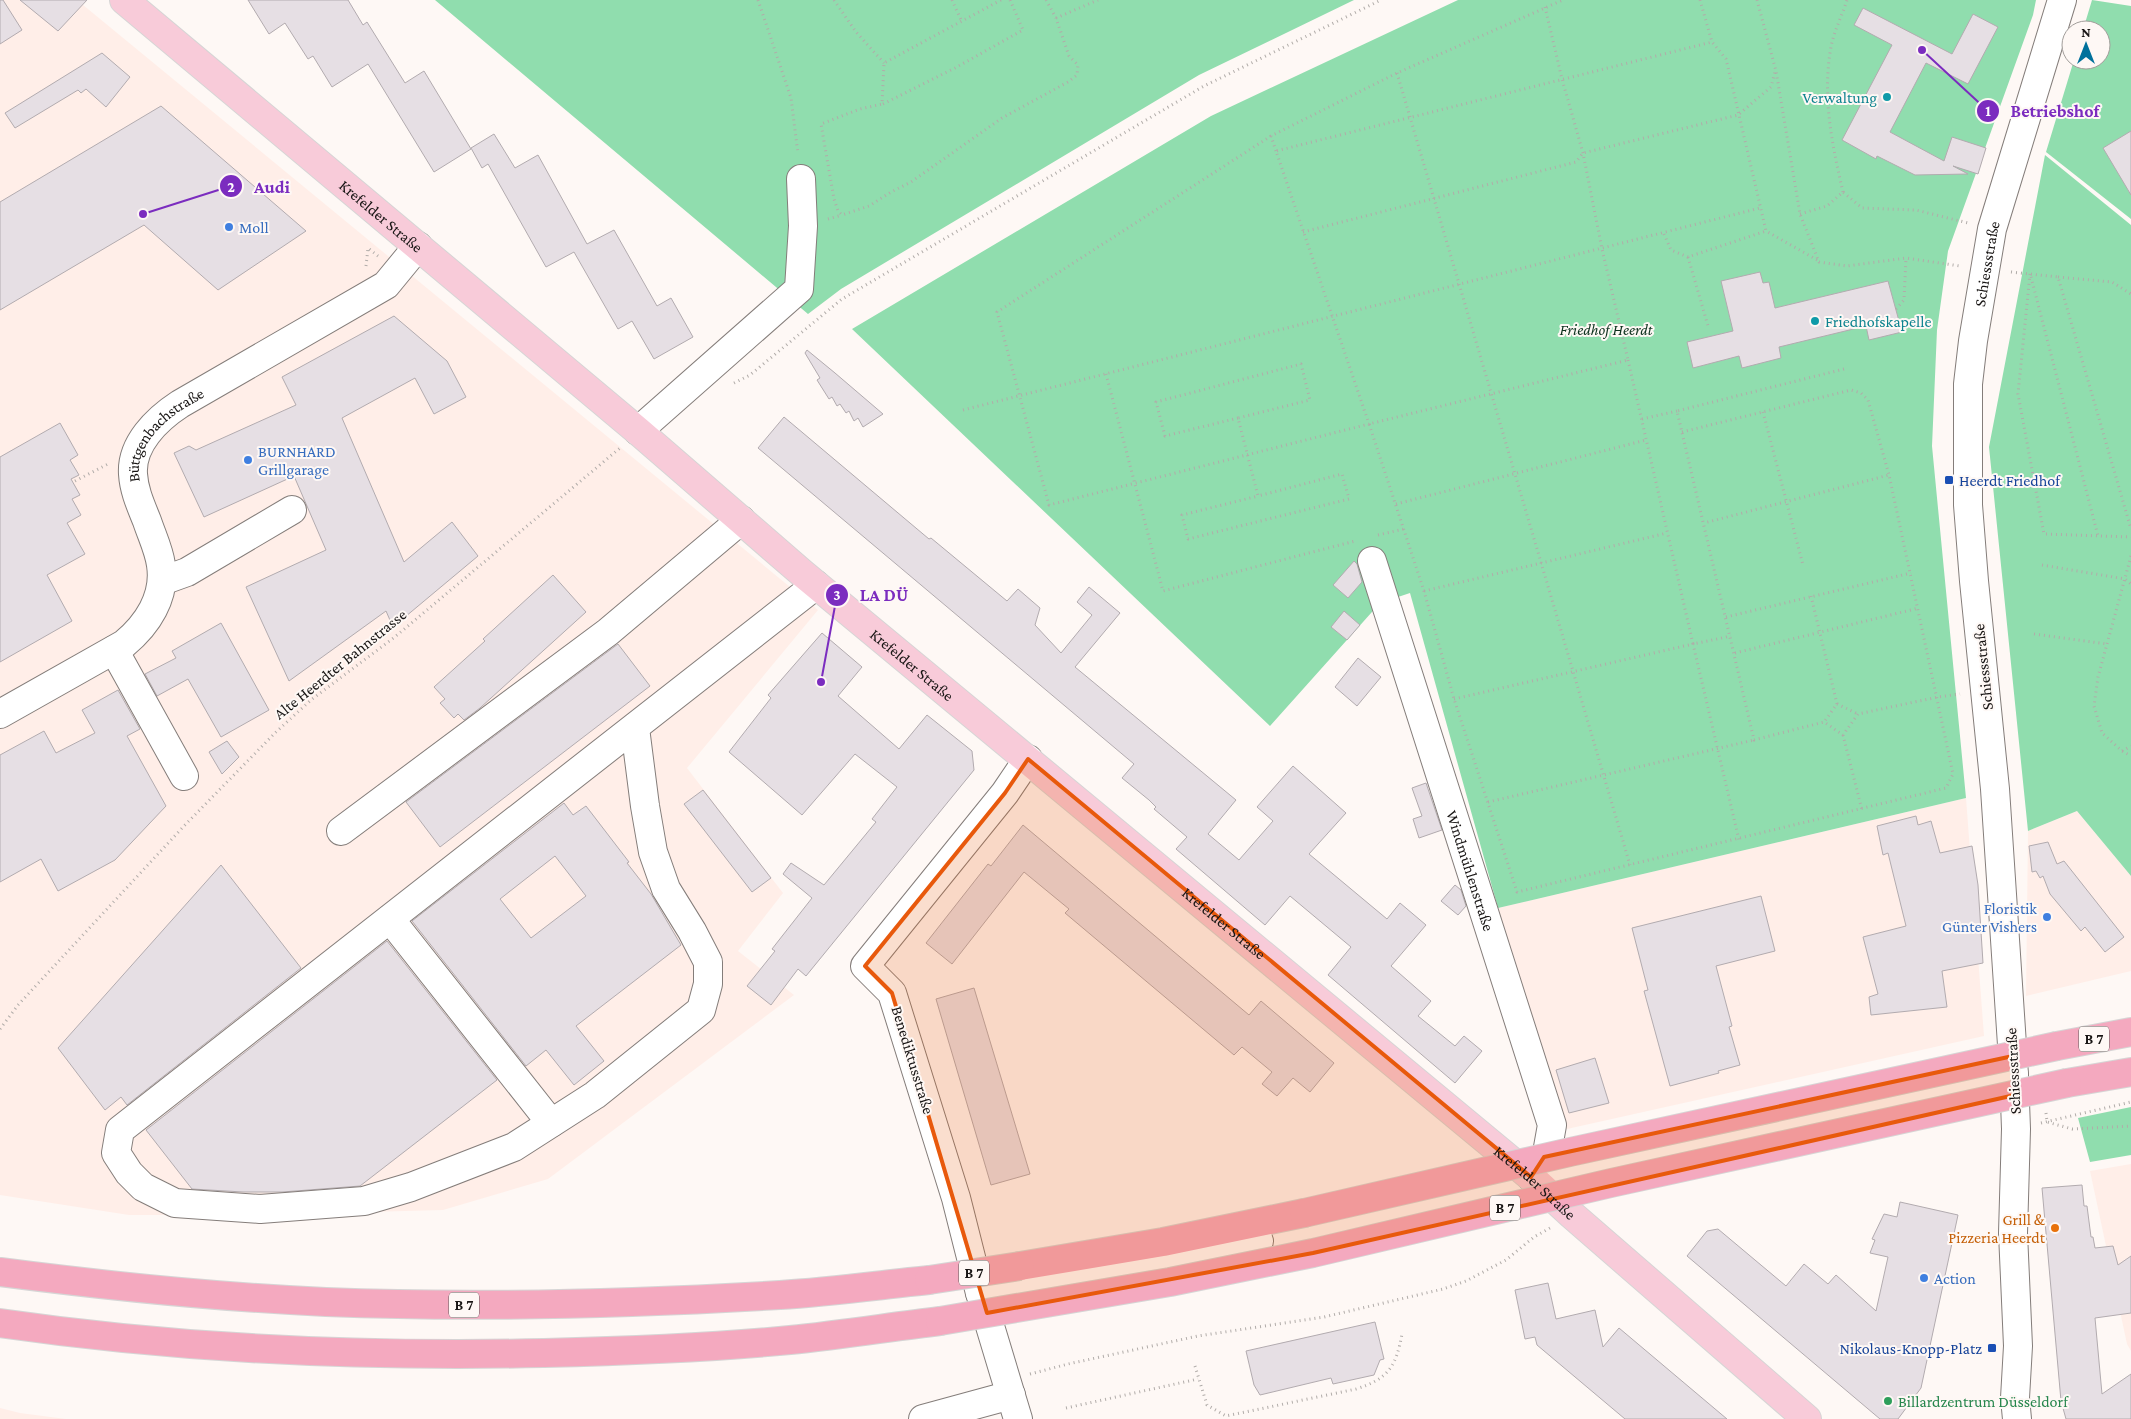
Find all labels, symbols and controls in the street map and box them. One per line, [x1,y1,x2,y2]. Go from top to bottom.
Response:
north arrow [2061,20,2111,70]
text: N [2081,24,2091,40]
place label: Verwaltung [1802,89,1877,107]
marker: Verwaltung [1881,91,1893,103]
callout: Betriebshof [1976,94,2110,127]
text: Betriebshof [2011,101,2101,121]
text: 1 [1985,103,1991,119]
callout: Audi [219,170,300,203]
street label: Krefelder Straße [337,176,426,256]
text: Audi [253,177,291,197]
text: 2 [227,179,235,195]
place label: Moll [239,219,269,236]
street label: Schiessstraße [1970,219,2003,308]
marker: Moll [223,221,235,233]
place label: Friedhofskapelle [1825,313,1931,331]
marker: Friedhofskapelle [1809,315,1821,327]
park label: Friedhof Heerdt [1559,321,1653,339]
street label: Büttgenbachstraße [124,384,206,483]
place label: BURNHARD Grillgarage [258,443,336,479]
marker: BURNHARD Grillgarage [242,454,254,466]
place label: Heerdt Friedhof [1959,472,2061,489]
marker: Heerdt Friedhof [1943,474,1955,486]
callout: LA DÜ [825,578,918,611]
text: LA DÜ [860,585,908,605]
text: 3 [833,587,841,603]
street label: Alte Heerdter Bahnstrasse [271,605,409,723]
street label: Schiessstraße [1970,623,1996,711]
street label: Krefelder Straße [867,625,957,704]
street label: Windmühlenstraße [1444,808,1498,933]
street label: Krefelder Straße [1179,883,1269,962]
place label: Floristik Günter Vishers [1942,900,2037,935]
marker: Floristik Günter Vishers [2041,911,2053,923]
street label: Benediktusstraße [888,1004,938,1116]
road number: B 7 [2079,1026,2109,1052]
street label: Schiessstraße [2002,1027,2024,1115]
street label: Krefelder Straße [1491,1142,1579,1223]
road number: B 7 [1490,1196,1520,1220]
place label: Grill & Pizzeria Heerdt [1948,1211,2046,1246]
marker: Grill & Pizzeria Heerdt [2049,1222,2061,1234]
road number: B 7 [959,1260,989,1286]
place label: Action [1934,1270,1976,1287]
marker: Action [1918,1272,1930,1284]
road number: B 7 [449,1292,479,1318]
place label: Nikolaus-Knopp-Platz [1839,1340,1982,1358]
marker: Nikolaus-Knopp-Platz [1986,1342,1998,1354]
place label: Billardzentrum Düsseldorf [1898,1393,2069,1410]
marker: Billardzentrum Düsseldorf [1882,1395,1894,1407]

